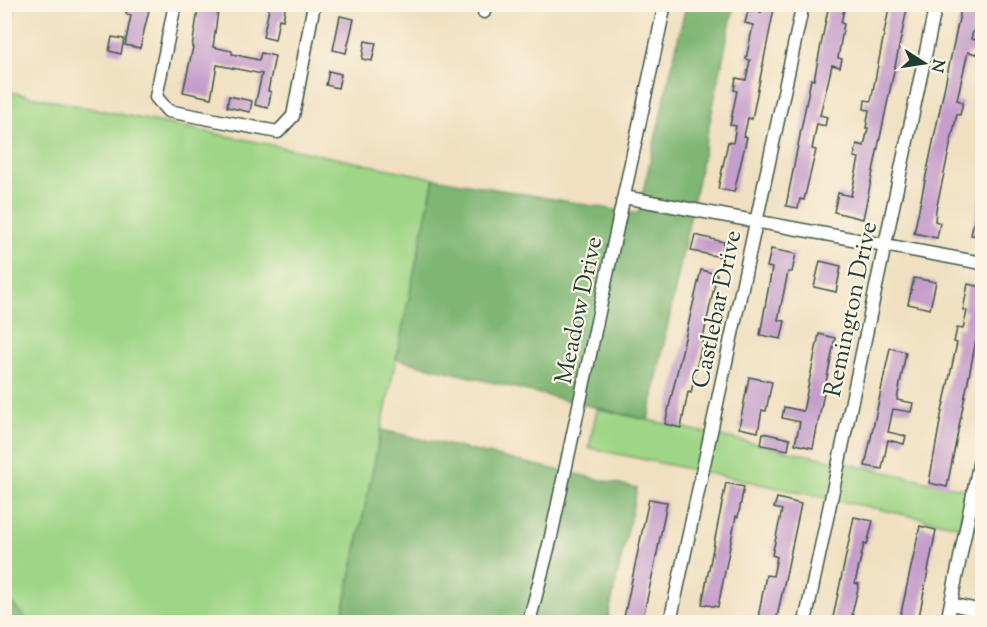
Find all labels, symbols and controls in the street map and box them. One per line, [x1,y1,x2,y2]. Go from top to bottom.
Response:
north arrow [894,33,954,93]
text: N [924,57,949,74]
street label: Remington Drive [817,219,887,400]
street label: Castlebar Drive [685,227,751,392]
street label: Meadow Drive [548,233,612,387]

